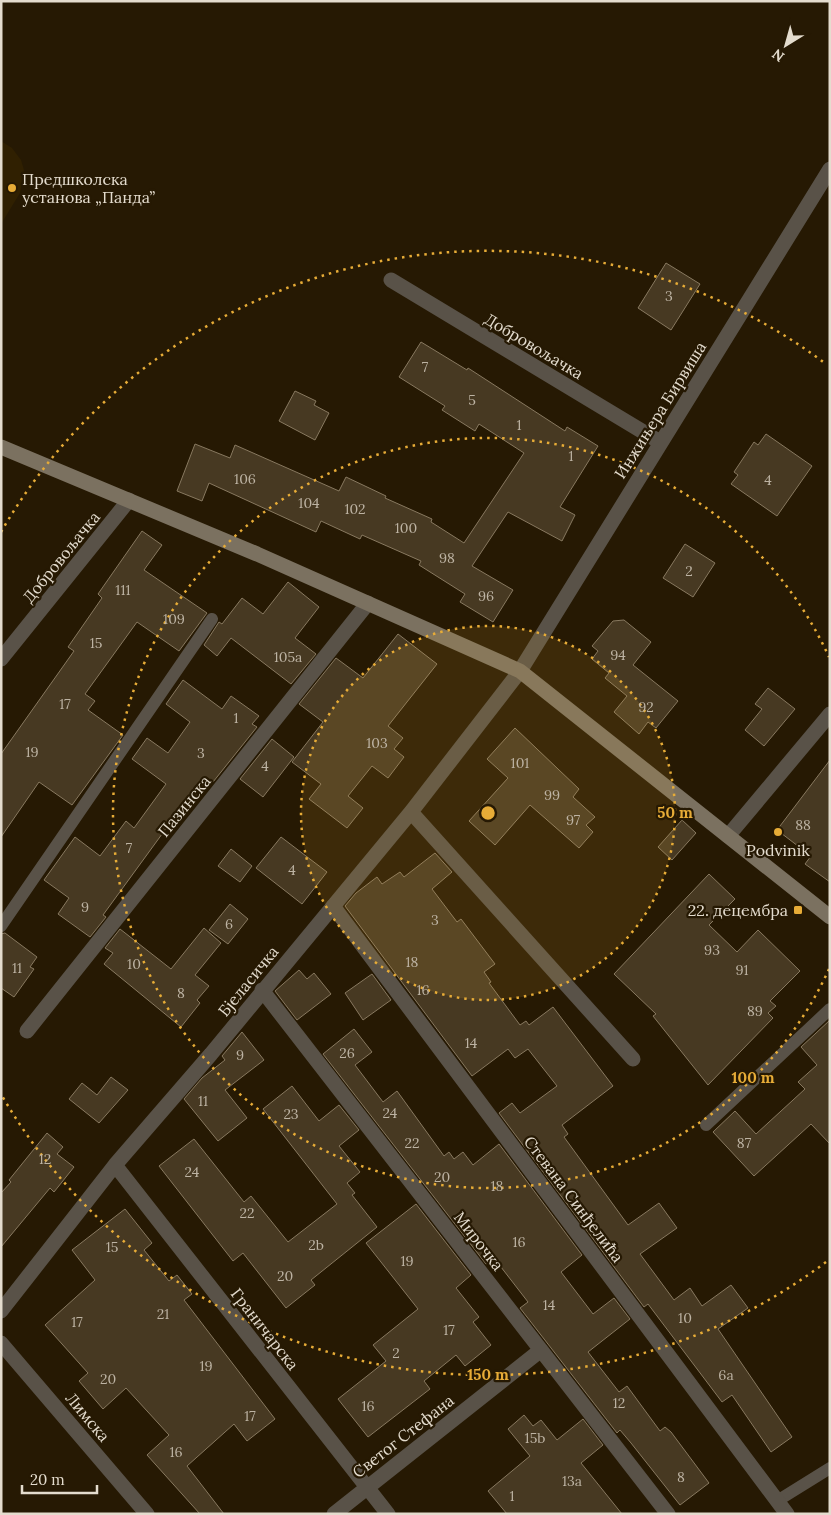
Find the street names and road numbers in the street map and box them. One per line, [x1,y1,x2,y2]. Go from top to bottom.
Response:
street label: Добровољачка [481,309,587,383]
street label: Инжињера Бирвиша [610,338,710,482]
street label: Добровољачка [18,507,104,607]
street label: Пазинска [153,771,215,841]
street label: Бјеласичка [214,942,282,1020]
street label: Стевана Синђелића [520,1132,628,1266]
street label: Мирочка [450,1207,508,1275]
street label: Граничарска [227,1284,303,1374]
street label: Лимска [62,1388,114,1446]
street label: Светог Стефана [348,1390,458,1482]

